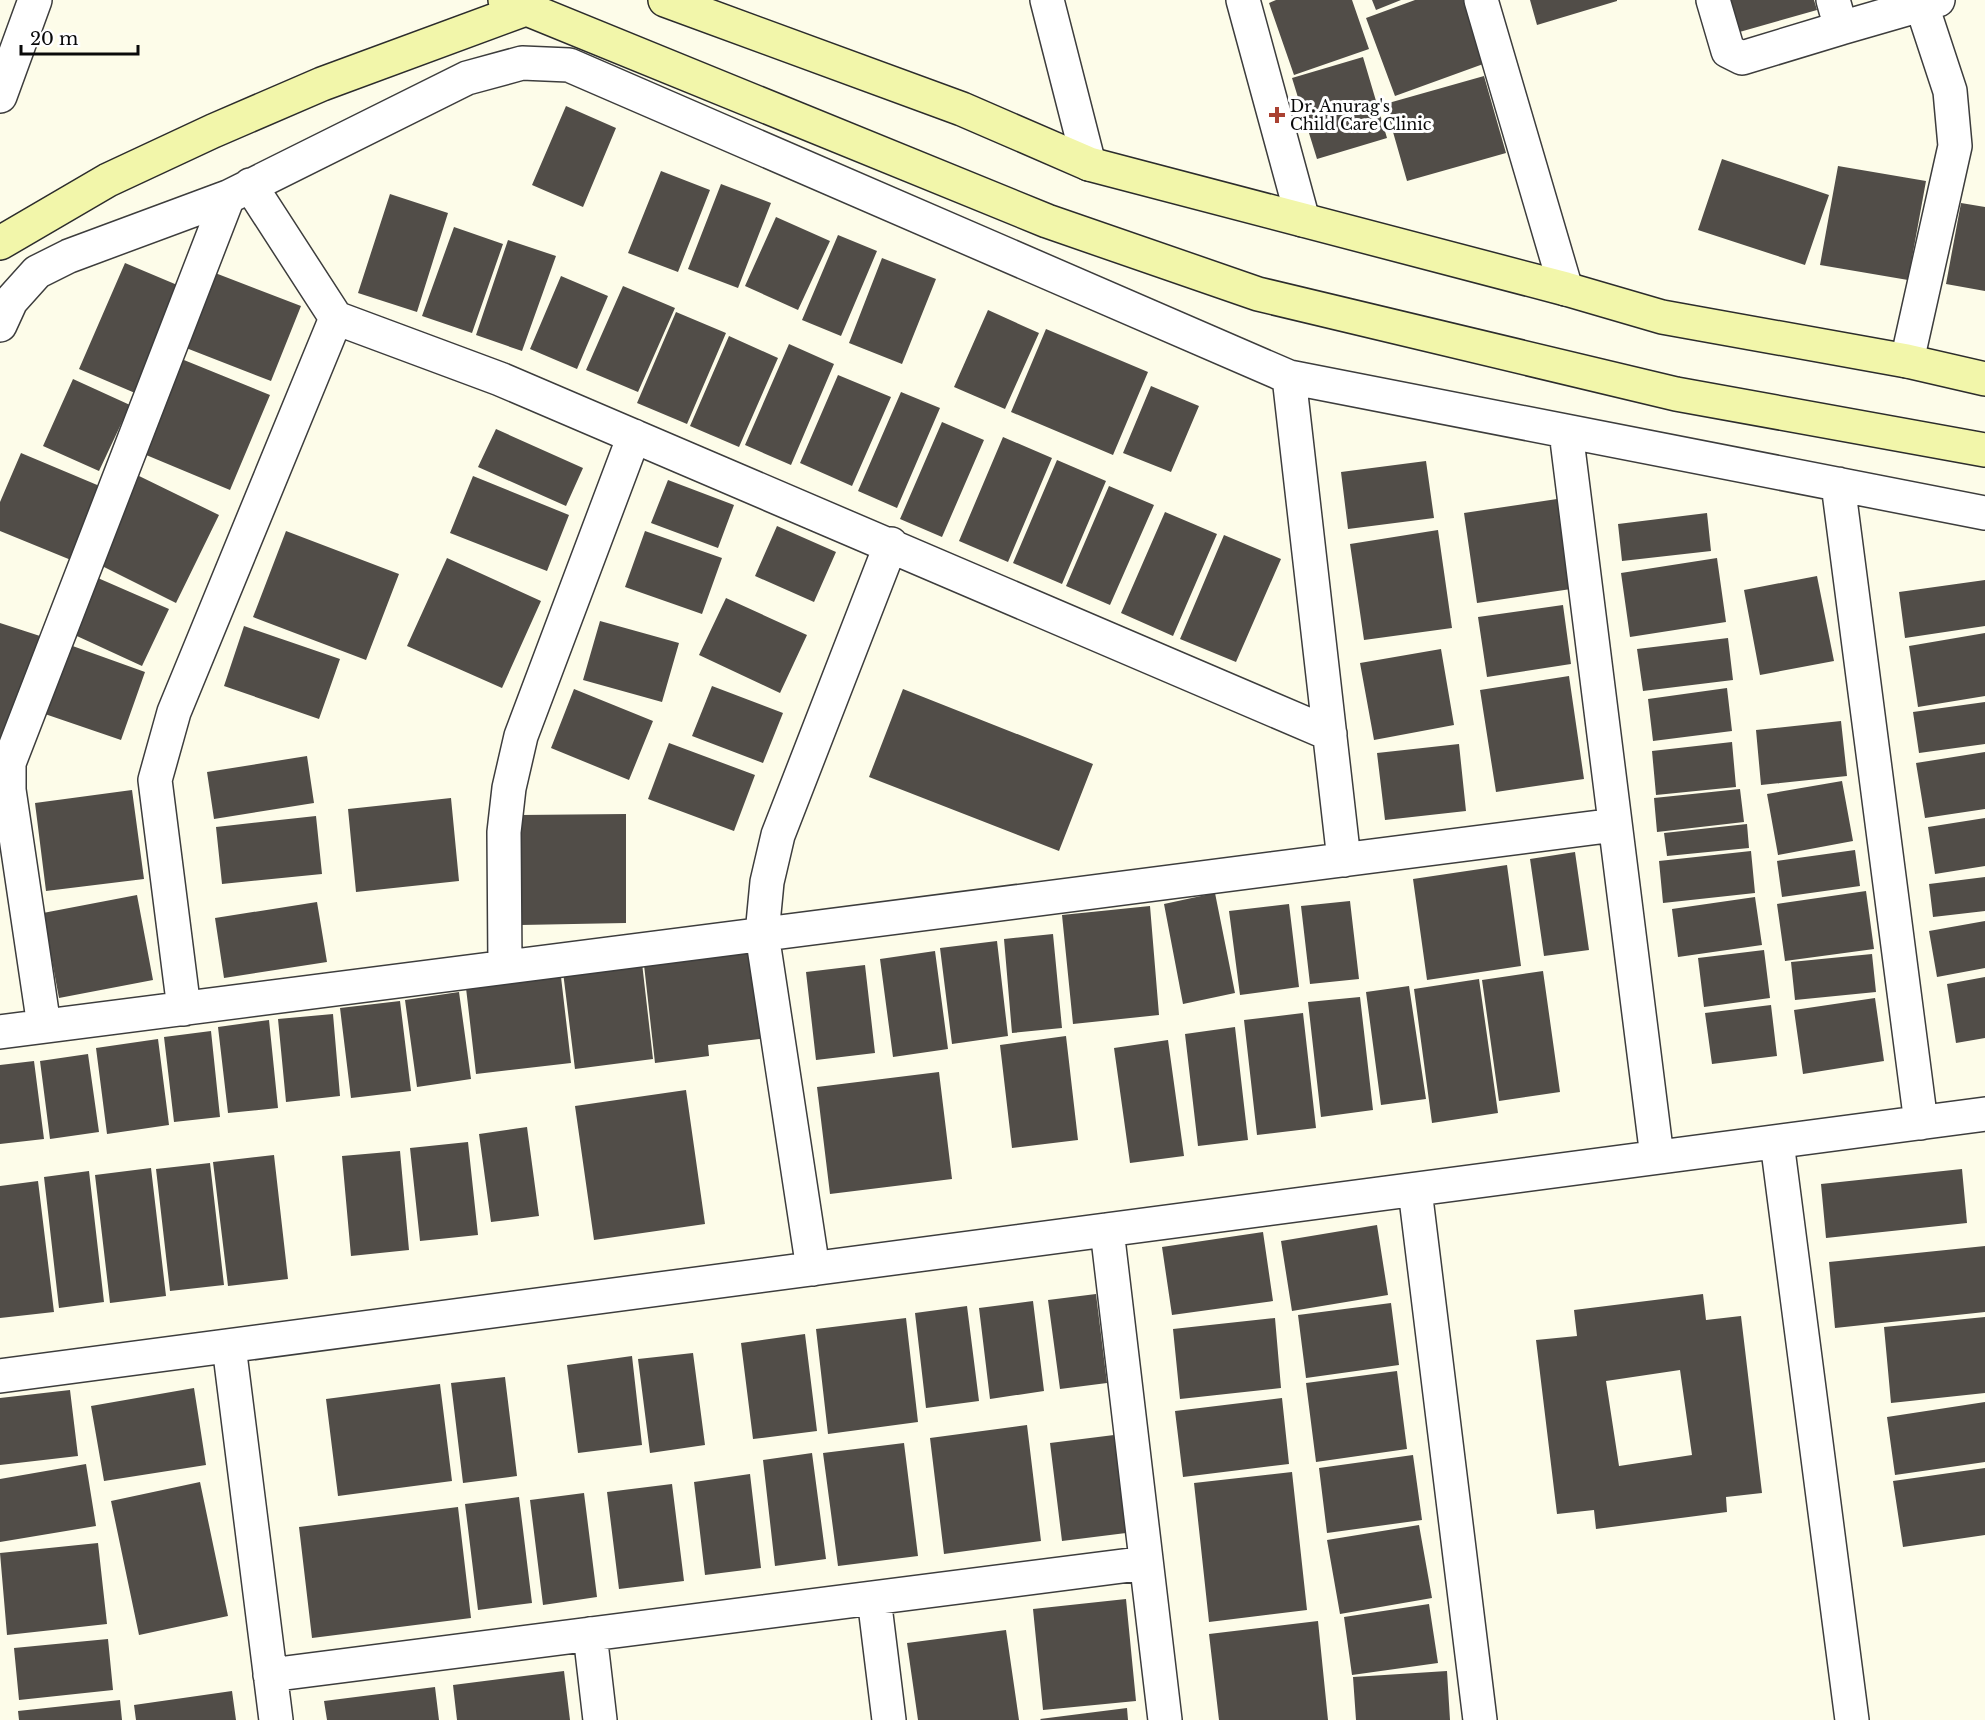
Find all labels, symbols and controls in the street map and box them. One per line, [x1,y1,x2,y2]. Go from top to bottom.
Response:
scale bar [21,18,138,56]
text: 20 m [30,28,78,50]
place label: Dr. Anurag's Child Care Clinic [1290,96,1432,134]
marker: Dr. Anurag's Child Care Clinic [1268,106,1286,124]

